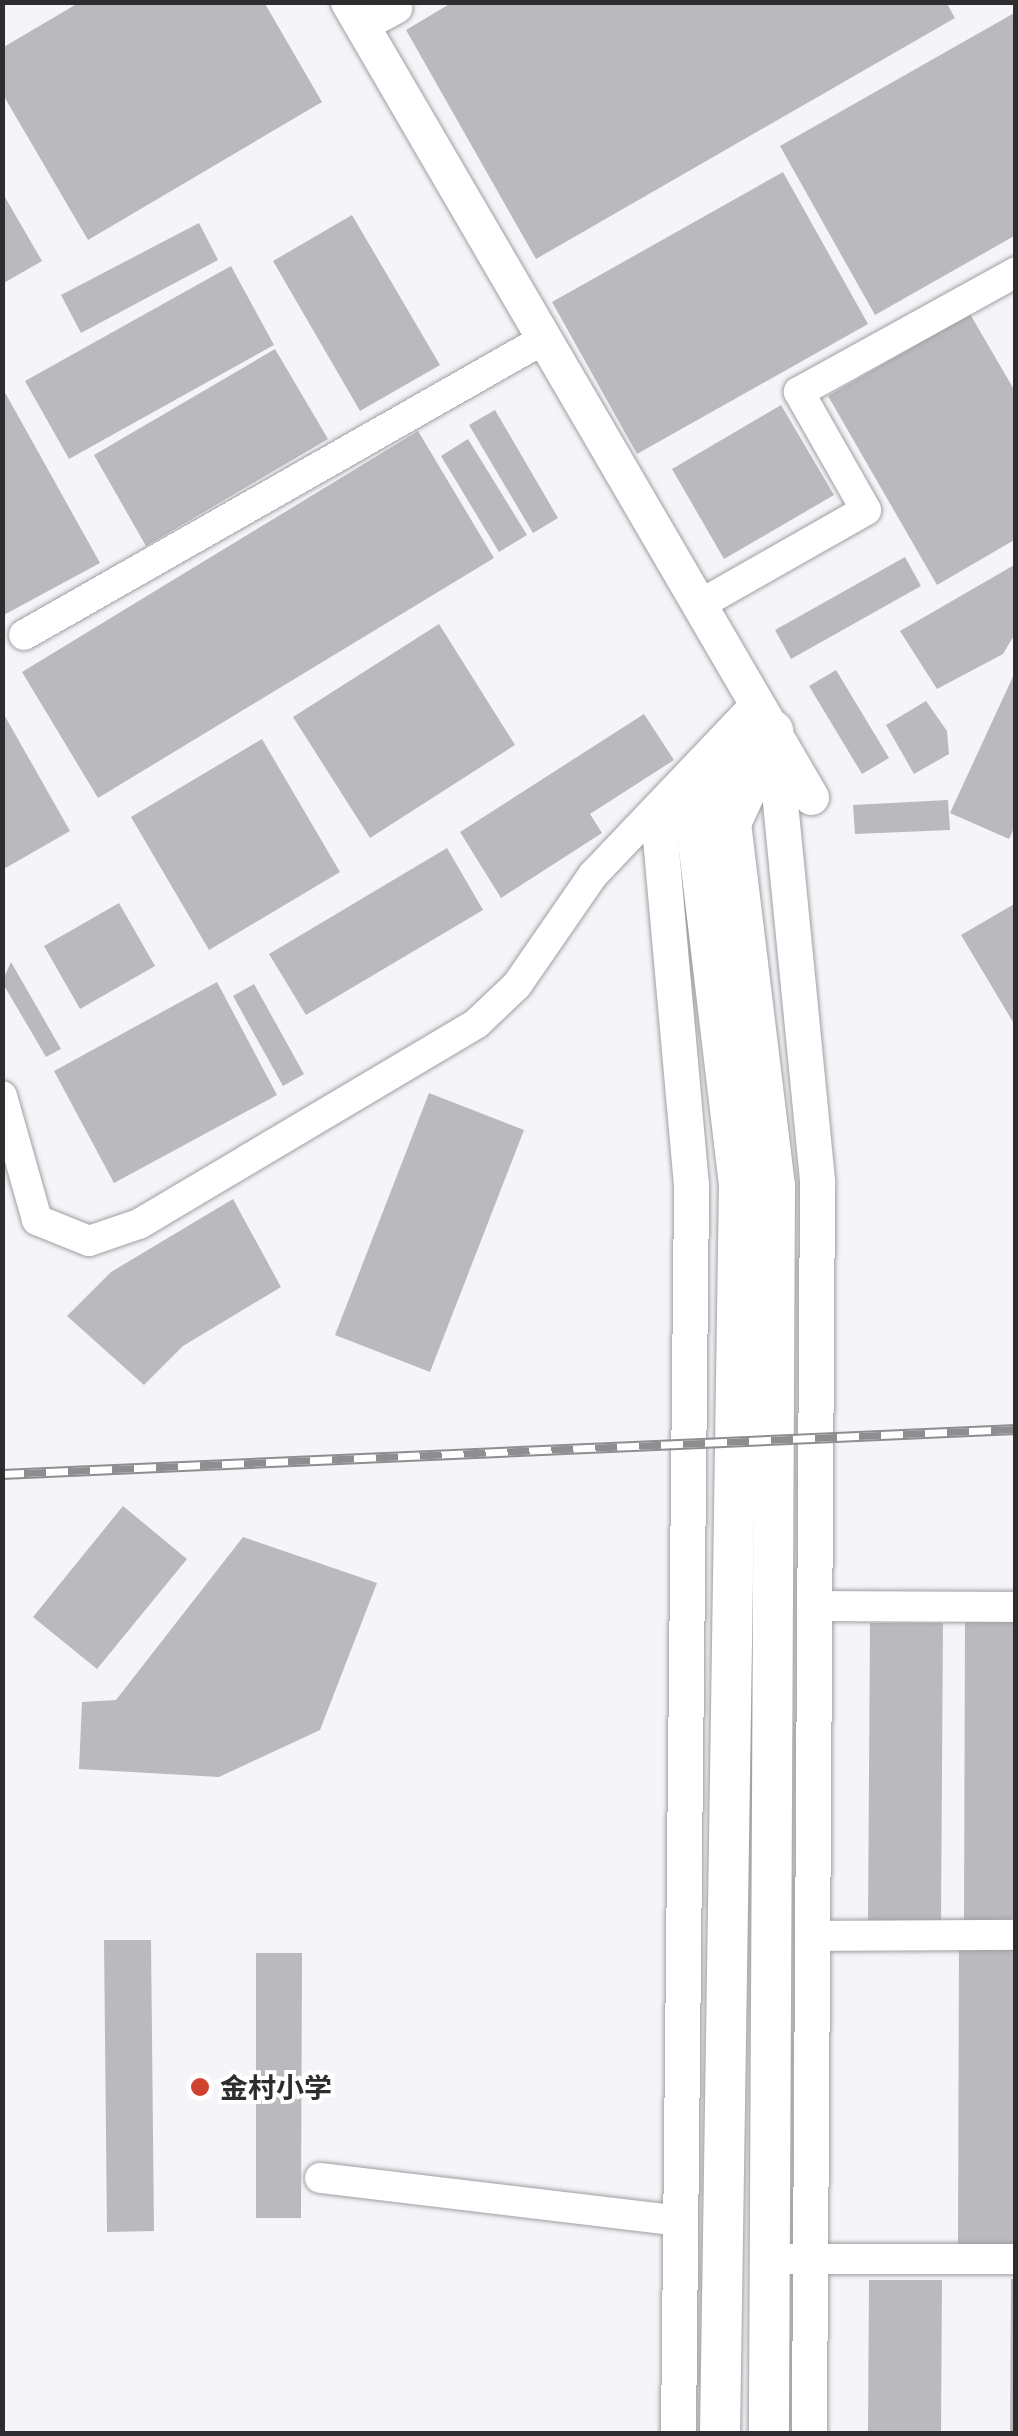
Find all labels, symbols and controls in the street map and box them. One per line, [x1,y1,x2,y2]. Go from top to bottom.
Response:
place label: 金村小学 [220,2070,332,2104]
marker: 金村小学 [189,2076,211,2098]

